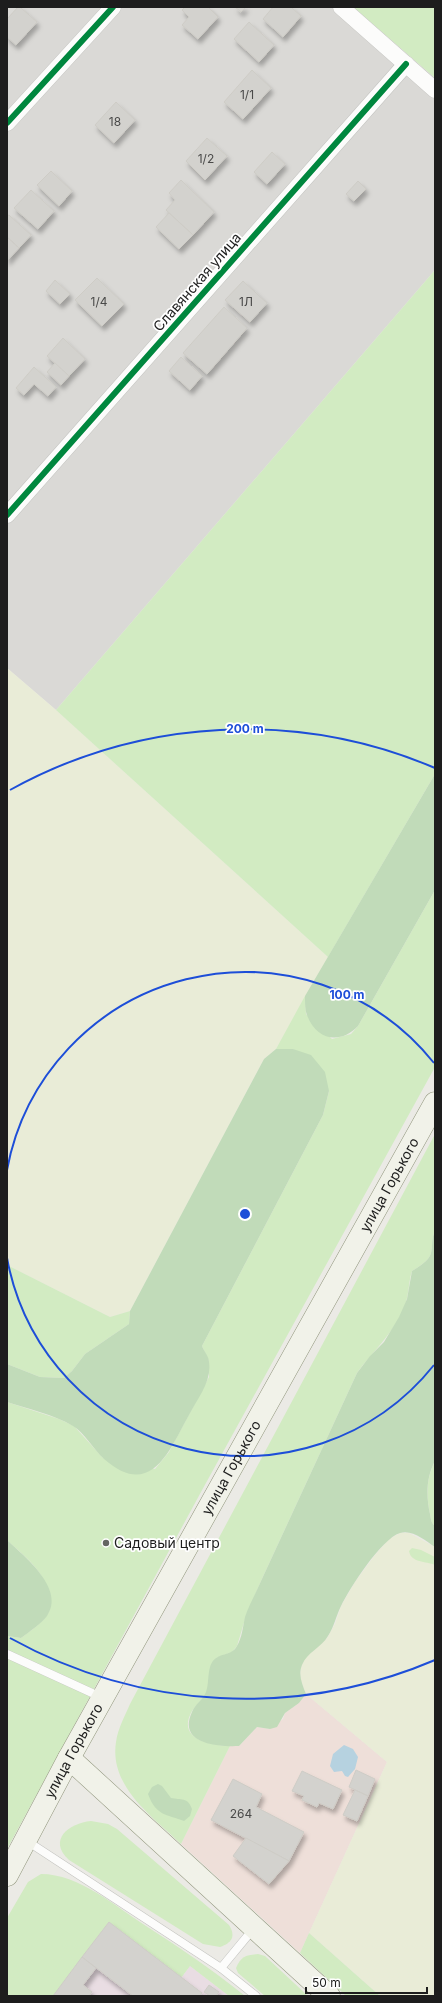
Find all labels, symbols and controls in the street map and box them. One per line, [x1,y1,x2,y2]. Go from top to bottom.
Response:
house number: 1/1 [240,87,254,102]
house number: 18 [109,114,121,129]
house number: 1/2 [198,151,214,166]
street label: Славянская улица [149,229,244,334]
house number: 1/4 [91,294,108,309]
house number: 1Л [239,294,253,309]
text: 200 m [226,721,264,736]
text: 100 m [329,987,365,1002]
street label: улица Горького [356,1134,422,1235]
centre of rings [238,1207,252,1221]
street label: улица Горького [198,1417,264,1518]
place label: Садовый центр [114,1534,220,1551]
marker: Садовый центр [101,1538,111,1548]
street label: улица Горького [40,1700,106,1801]
house number: 264 [230,1806,253,1821]
scale bar [306,1969,427,1995]
text: 50 m [312,1975,341,1990]

